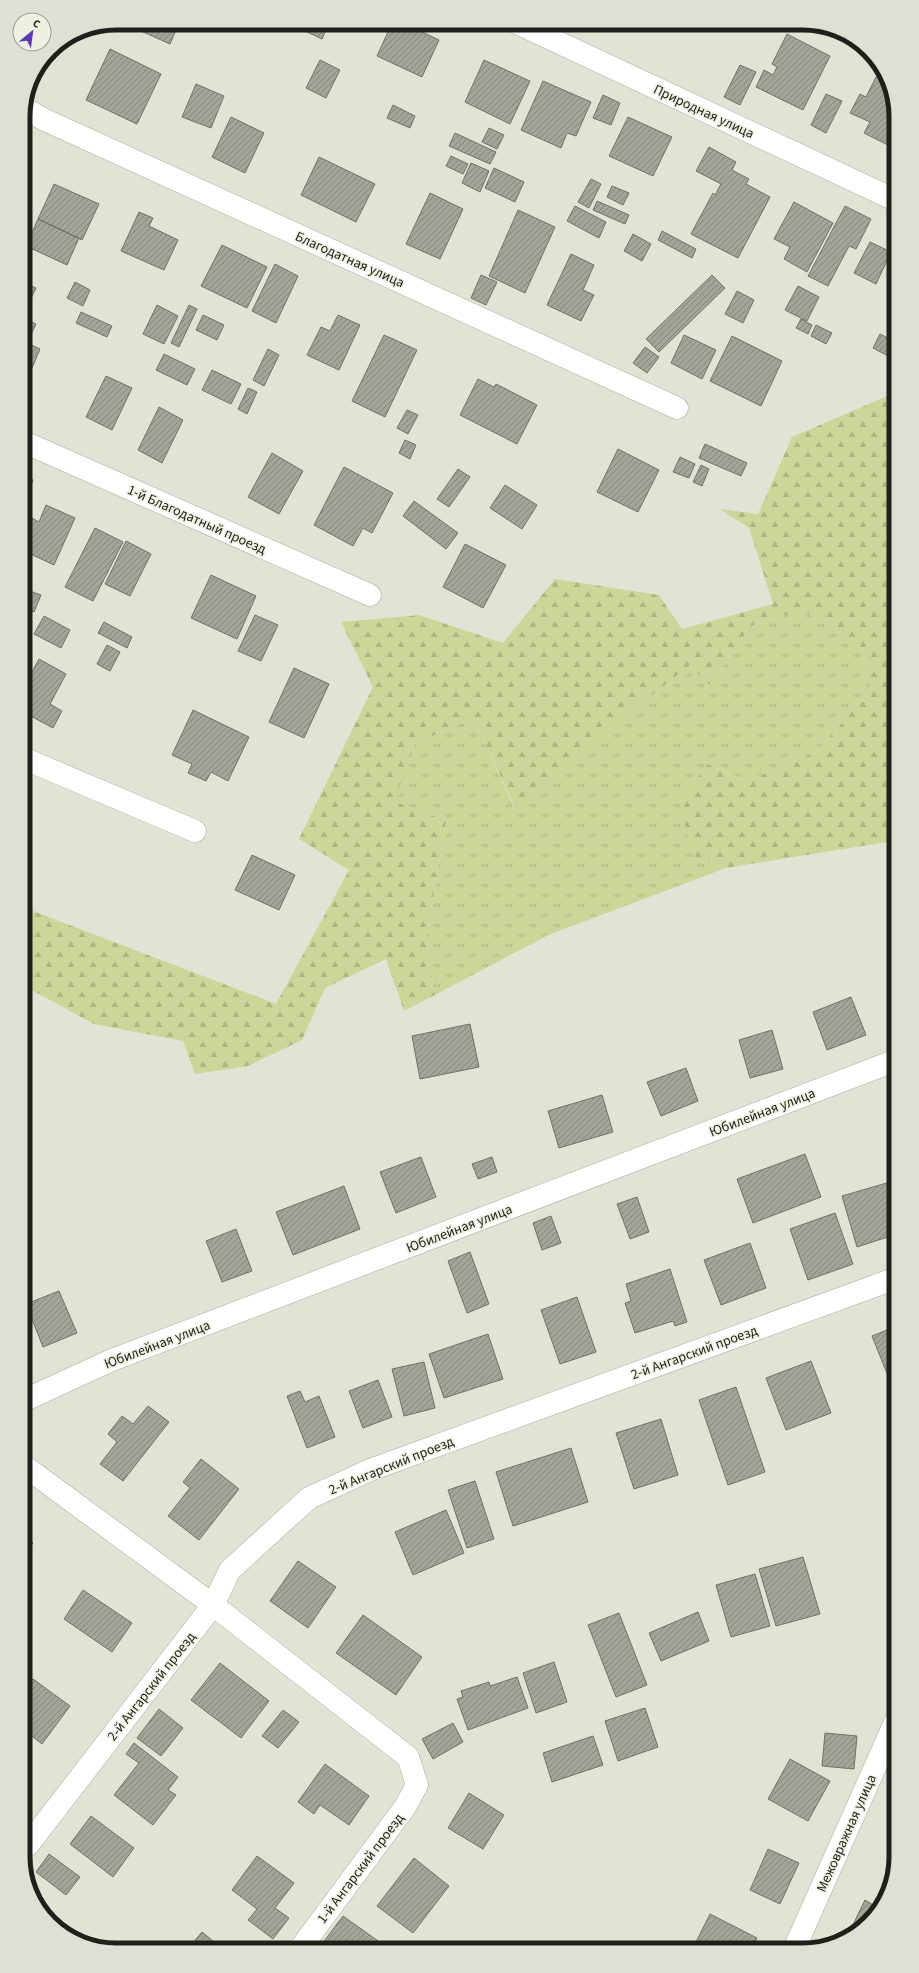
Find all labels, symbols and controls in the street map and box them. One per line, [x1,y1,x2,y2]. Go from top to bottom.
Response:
north arrow [12,12,52,52]
text: С [30,16,44,32]
street label: Природная улица [650,80,757,144]
street label: Благодатная улица [292,227,407,293]
street label: 1-й Благодатный проезд [124,480,270,560]
street label: Юбилейная улица [706,1083,818,1142]
street label: Юбилейная улица [403,1199,515,1258]
street label: Юбилейная улица [101,1315,213,1374]
street label: 2-й Ангарский проезд [628,1321,761,1385]
street label: 2-й Ангарский проезд [326,1431,457,1500]
street label: 2-й Ангарский проезд [103,1627,201,1745]
street label: Межовражная улица [812,1771,882,1896]
street label: 1-й Ангарский проезд [313,1809,409,1928]

